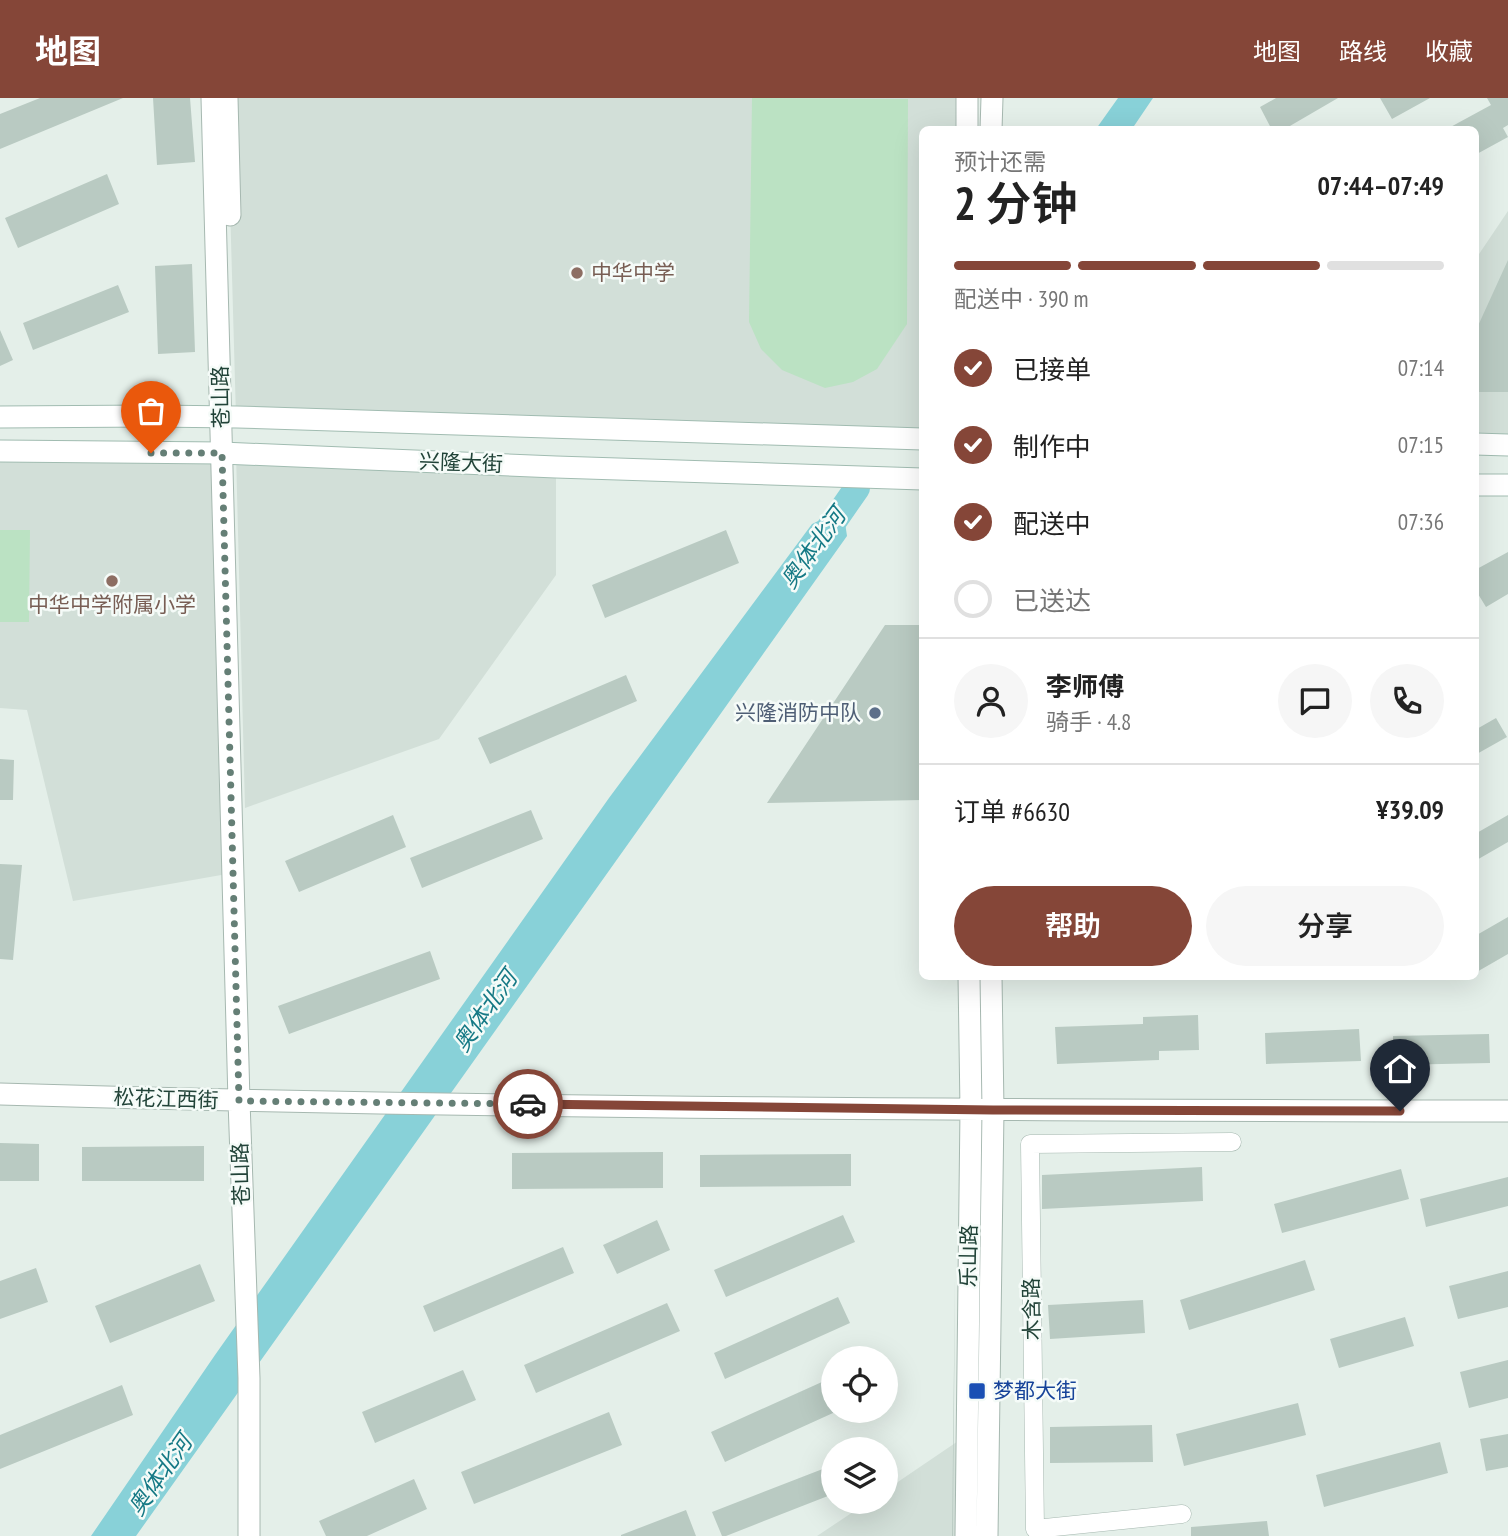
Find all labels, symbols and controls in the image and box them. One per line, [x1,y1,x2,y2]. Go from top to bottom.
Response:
text: 地图 [35,29,101,72]
text: 地图 [1253,36,1301,67]
text: 路线 [1339,36,1387,67]
text: 收藏 [1425,36,1473,67]
text: 预计还需 [954,147,1046,176]
text: 07:44–07:49 [1317,169,1444,202]
text: 2 分钟 [954,173,1077,233]
place label: 中华中学 [591,259,675,286]
marker: 中华中学 [569,265,585,281]
text: 配送中 · 390 m [954,284,1089,313]
icon: check [954,349,992,387]
text: 已接单 [1013,353,1091,386]
text: 07:14 [1398,353,1444,382]
street label: 苍山路 [206,365,235,429]
pin [121,381,181,453]
icon: bag [132,392,170,430]
icon: check [954,426,992,464]
text: 制作中 [1013,430,1091,463]
text: 07:15 [1398,430,1444,459]
street label: 兴隆大街 [419,448,503,477]
water label: 奥体北河 [774,499,854,593]
icon: check [954,503,992,541]
text: 配送中 [1013,507,1091,540]
text: 07:36 [1398,507,1444,536]
marker: 中华中学附属小学 [104,573,120,589]
text: 已送达 [1013,584,1091,617]
place label: 中华中学附属小学 [28,591,196,618]
button: person [954,664,1028,738]
button: chat [1278,664,1352,738]
button: phone [1370,664,1444,738]
text: 李师傅 [1046,670,1124,703]
place label: 兴隆消防中队 [735,699,861,726]
marker: 兴隆消防中队 [867,705,883,721]
text: 骑手 · 4.8 [1046,707,1131,736]
text: ¥39.09 [1376,793,1444,826]
text: 订单 #6630 [954,795,1070,828]
button: 帮助 [954,886,1192,966]
button: 分享 [1206,886,1444,966]
water label: 奥体北河 [446,961,525,1057]
pin [1370,1039,1430,1111]
icon: home [1381,1050,1419,1088]
courier [493,1069,563,1139]
street label: 松花江西街 [113,1083,219,1114]
icon: car [509,1085,547,1123]
street label: 苍山路 [226,1142,255,1206]
street label: 乐山路 [954,1224,983,1288]
street label: 木含路 [1017,1277,1046,1341]
map controls [821,1346,898,1514]
button: locate [821,1346,898,1423]
place label: 梦都大街 [993,1377,1077,1404]
marker: 梦都大街 [967,1381,987,1401]
water label: 奥体北河 [121,1425,200,1521]
button: layers [821,1437,898,1514]

